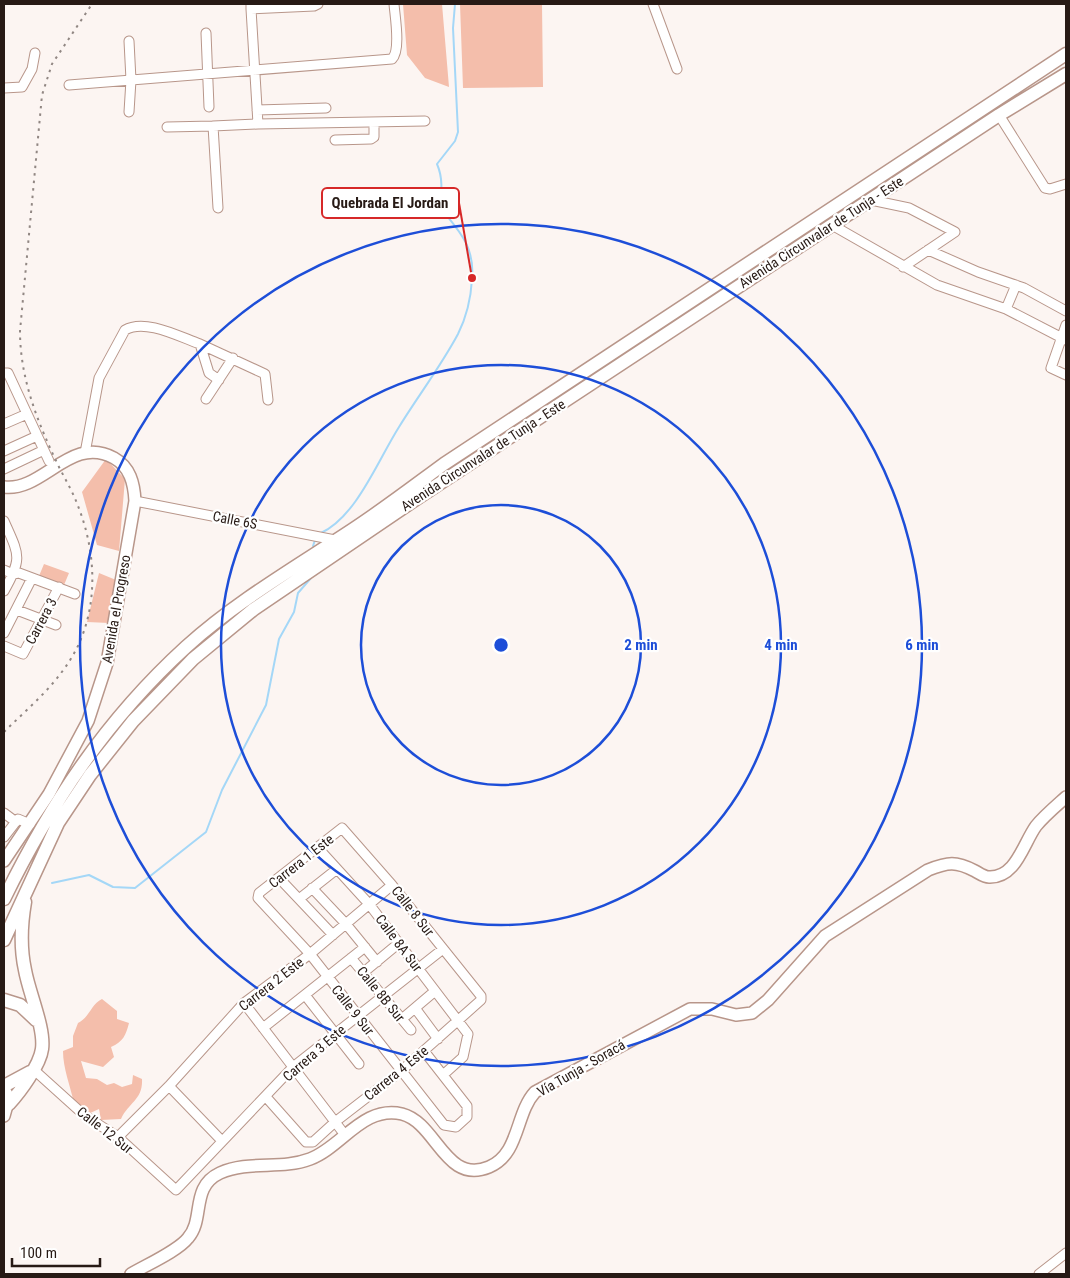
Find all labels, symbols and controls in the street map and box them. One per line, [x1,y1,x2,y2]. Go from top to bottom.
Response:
street label: Avenida Circunvalar de Tunja - Este [736,173,907,291]
callout: Quebrada El Jordan [322,188,459,218]
text: Quebrada El Jordan [332,194,448,212]
street label: Avenida Circunvalar de Tunja - Este [398,396,569,514]
street label: Calle 6S [211,508,259,532]
street label: Avenida el Progreso [99,553,133,665]
street label: Carrera 3 [22,595,60,647]
centre of rings [492,636,510,654]
text: 2 min [624,636,658,654]
text: 4 min [764,636,798,654]
text: 6 min [905,636,939,654]
street label: Carrera 1 Este [265,831,337,891]
street label: Calle 8 Sur [388,883,438,939]
street label: Calle 8A Sur [372,911,426,975]
street label: Carrera 2 Este [235,954,307,1014]
street label: Calle 8B Sur [354,963,408,1025]
street label: Calle 9 Sur [328,982,378,1038]
street label: Carrera 3 Este [279,1021,349,1085]
street label: Vía Tunja - Soracá [534,1036,628,1100]
street label: Carrera 4 Este [361,1042,432,1104]
street label: Calle 12 Sur [74,1103,136,1157]
scale bar [12,1236,100,1268]
text: 100 m [20,1244,57,1262]

